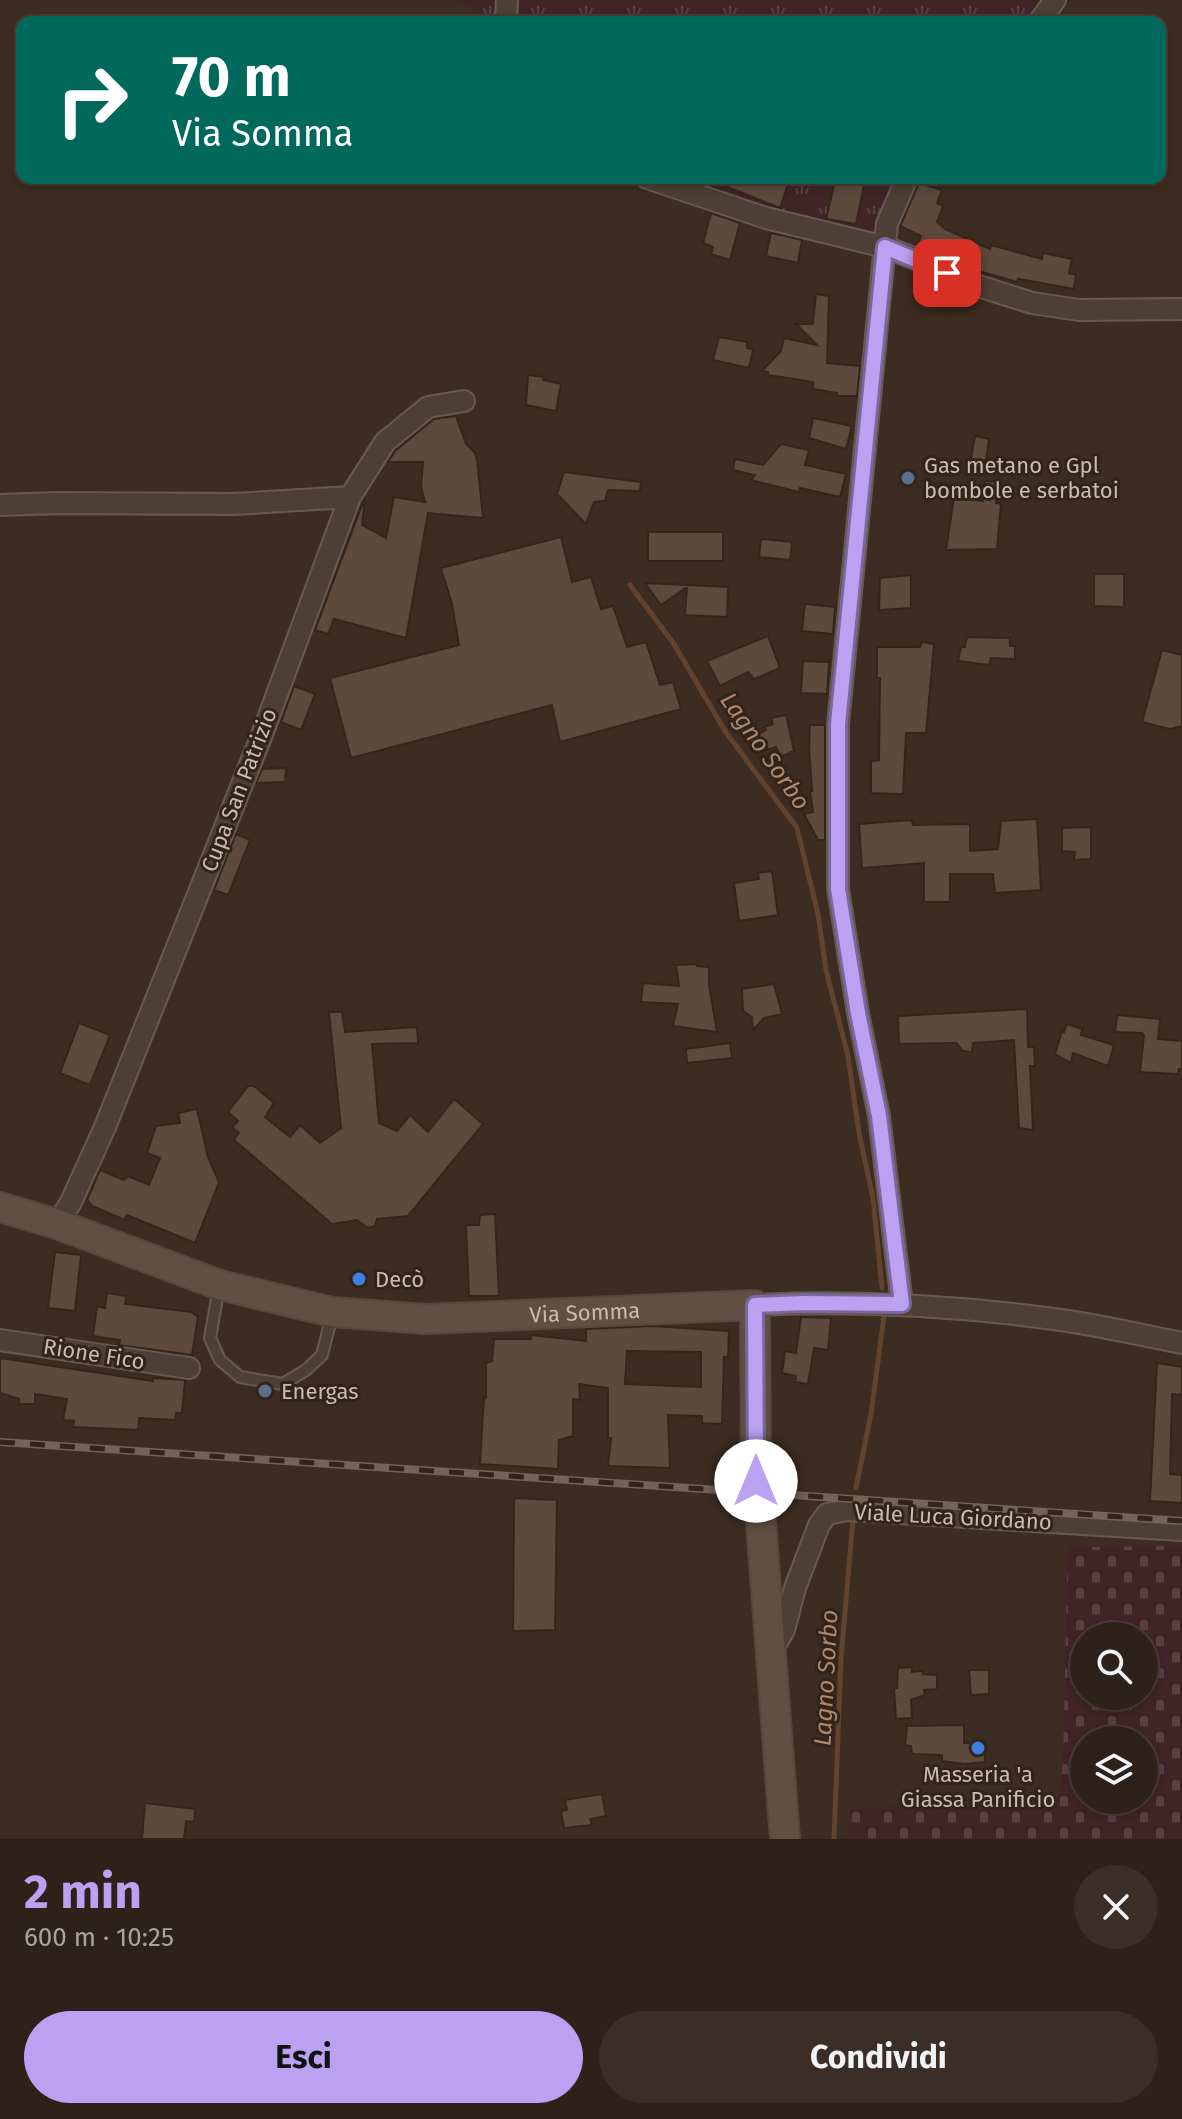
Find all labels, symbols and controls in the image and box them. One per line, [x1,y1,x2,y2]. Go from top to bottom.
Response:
text: 70 m [172,44,291,111]
icon: right [40,48,144,152]
text: Via Somma [172,112,353,156]
pin [913,239,981,307]
icon: arrive [925,251,969,295]
place label: Gas metano e Gpl bombole e serbatoi [924,452,1119,504]
marker: Gas metano e Gpl bombole e serbatoi [899,469,917,487]
water label: Lagno Sorbo [714,687,816,815]
street label: Cupa San Patrizio [195,704,283,876]
place label: Decò [375,1266,424,1293]
marker: Decò [350,1270,368,1288]
street label: Via Somma [529,1296,641,1328]
street label: Rione Fico [41,1333,147,1375]
place label: Energas [281,1378,359,1405]
marker: Energas [256,1382,274,1400]
position arrow [714,1439,798,1523]
street label: Viale Luca Giordano [854,1498,1052,1536]
water label: Lagno Sorbo [808,1609,844,1747]
map controls [1070,1622,1158,1814]
button: search [1070,1622,1158,1710]
button: layers [1070,1726,1158,1814]
marker: Masseria 'a Giassa Panificio [969,1739,987,1757]
place label: Masseria 'a Giassa Panificio [901,1761,1055,1813]
text: 2 min [24,1863,142,1921]
button: close [1074,1865,1158,1949]
text: 600 m · 10:25 [24,1922,174,1953]
button: Esci [24,2011,583,2103]
button: Condividi [599,2011,1158,2103]

